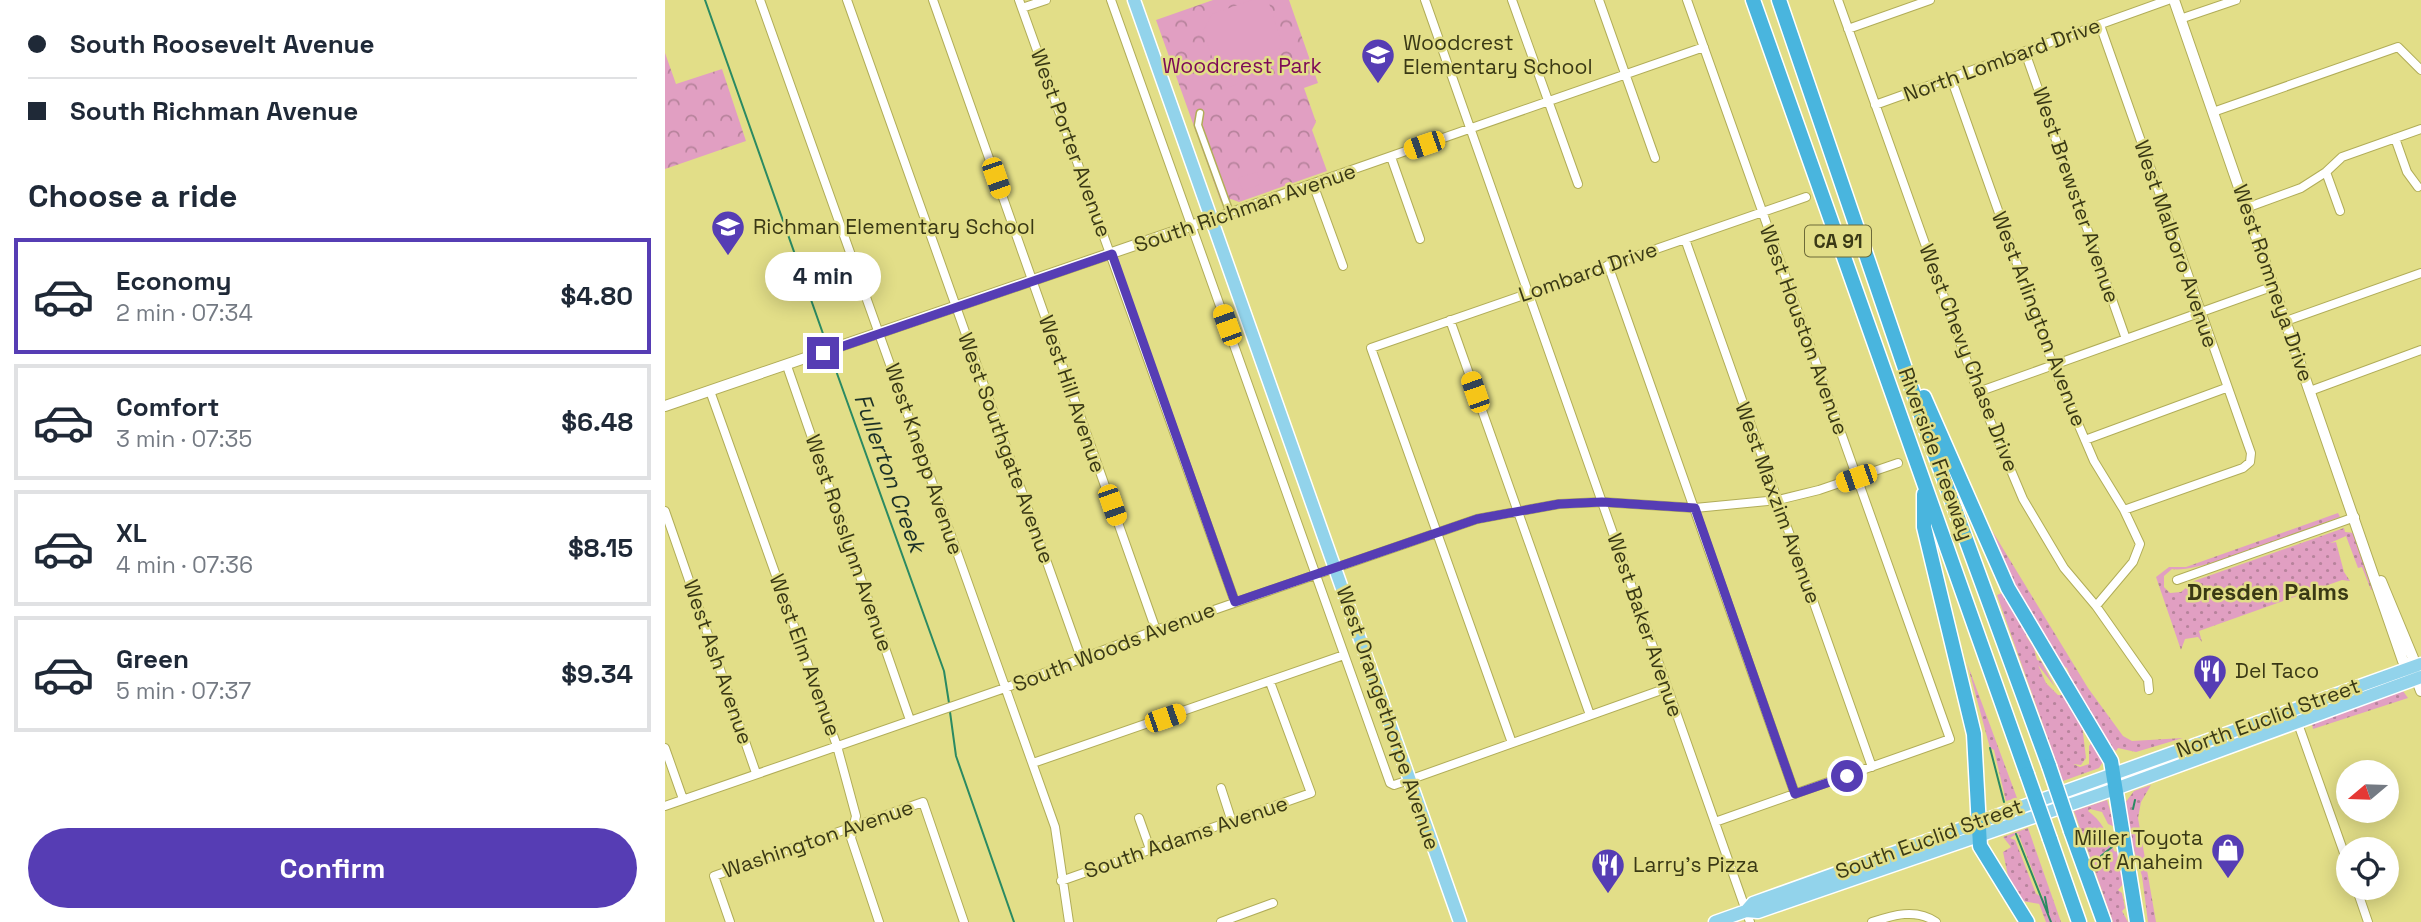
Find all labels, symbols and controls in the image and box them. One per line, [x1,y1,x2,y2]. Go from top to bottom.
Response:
street label: North Lombard Drive [1900,11,2104,108]
text: South Roosevelt Avenue [70,27,375,61]
place label: Woodcrest Elementary School [1403,29,1593,80]
school or university icon: Woodcrest Elementary School [1359,36,1397,85]
street label: West Porter Avenue [1025,45,1118,241]
park label: Woodcrest Park [1162,52,1322,79]
street label: West Brewster Avenue [2027,83,2126,306]
text: South Richman Avenue [70,94,358,128]
car [1401,128,1448,162]
street label: West Malboro Avenue [2128,136,2225,351]
car [980,155,1013,201]
street label: South Richman Avenue [1130,157,1359,258]
text: Choose a ride [28,176,238,216]
street label: West Romneya Drive [2227,181,2320,385]
street label: West Arlington Avenue [1986,207,2093,430]
school or university icon: Richman Elementary School [709,208,747,257]
place label: Richman Elementary School [753,213,1035,240]
street label: West Houston Avenue [1754,221,1855,438]
road number: CA 91 [1805,226,1871,256]
street label: Lombard Drive [1515,235,1661,308]
street label: West Chevy Chase Drive [1914,240,2025,476]
callout: 4 min [765,252,881,300]
text: 4 min [793,261,853,291]
text: Economy [116,264,232,298]
icon: car [32,265,95,328]
text: $4.80 [561,279,633,313]
text: 2 min · 07:34 [116,298,253,328]
car [1210,302,1245,348]
street label: West Hill Avenue [1033,311,1112,476]
street label: West Southgate Avenue [952,329,1061,567]
route end [807,337,839,369]
street label: West Knepp Avenue [879,359,970,558]
street label: Riverside Freeway [1893,364,1980,544]
car [1459,369,1492,415]
water label: Fullerton Creek [847,389,934,559]
text: Comfort [116,390,219,424]
icon: car [32,391,95,454]
street label: West Maxzim Avenue [1729,398,1828,607]
text: $6.48 [561,405,633,439]
text: 3 min · 07:35 [116,424,252,454]
street label: West Rosslynn Avenue [800,431,899,655]
car [1833,461,1880,495]
car [1096,482,1129,528]
text: XL [116,516,147,550]
icon: car [32,517,95,580]
street label: West Baker Avenue [1601,529,1690,720]
text: $8.15 [568,531,633,565]
text: 4 min · 07:36 [116,550,253,580]
street label: West Elm Avenue [764,570,847,740]
street label: West Ash Avenue [678,576,759,748]
district label: Dresden Palms [2187,577,2349,607]
street label: West Orangethorpe Avenue [1331,582,1446,853]
street label: South Woods Avenue [1009,596,1219,698]
text: Green [116,642,189,676]
icon: car [32,643,95,706]
restaurant icon: Del Taco [2191,652,2229,701]
text: $9.34 [561,657,633,691]
place label: Del Taco [2235,657,2319,684]
street label: North Euclid Street [2172,672,2363,763]
text: 5 min · 07:37 [116,676,251,706]
car [1142,701,1189,735]
route start [1831,760,1863,792]
north arrow [2336,760,2399,822]
map controls [2336,760,2399,900]
street label: South Adams Avenue [1080,789,1291,884]
street label: South Euclid Street [1832,792,2026,885]
street label: Washington Avenue [719,793,917,884]
place label: Miller Toyota of Anaheim [2074,824,2203,875]
button: Confirm [28,828,637,908]
shop icon: Miller Toyota of Anaheim [2209,831,2247,880]
button: locate [2336,837,2399,900]
restaurant icon: Larry's Pizza [1589,846,1627,895]
place label: Larry's Pizza [1633,851,1759,878]

